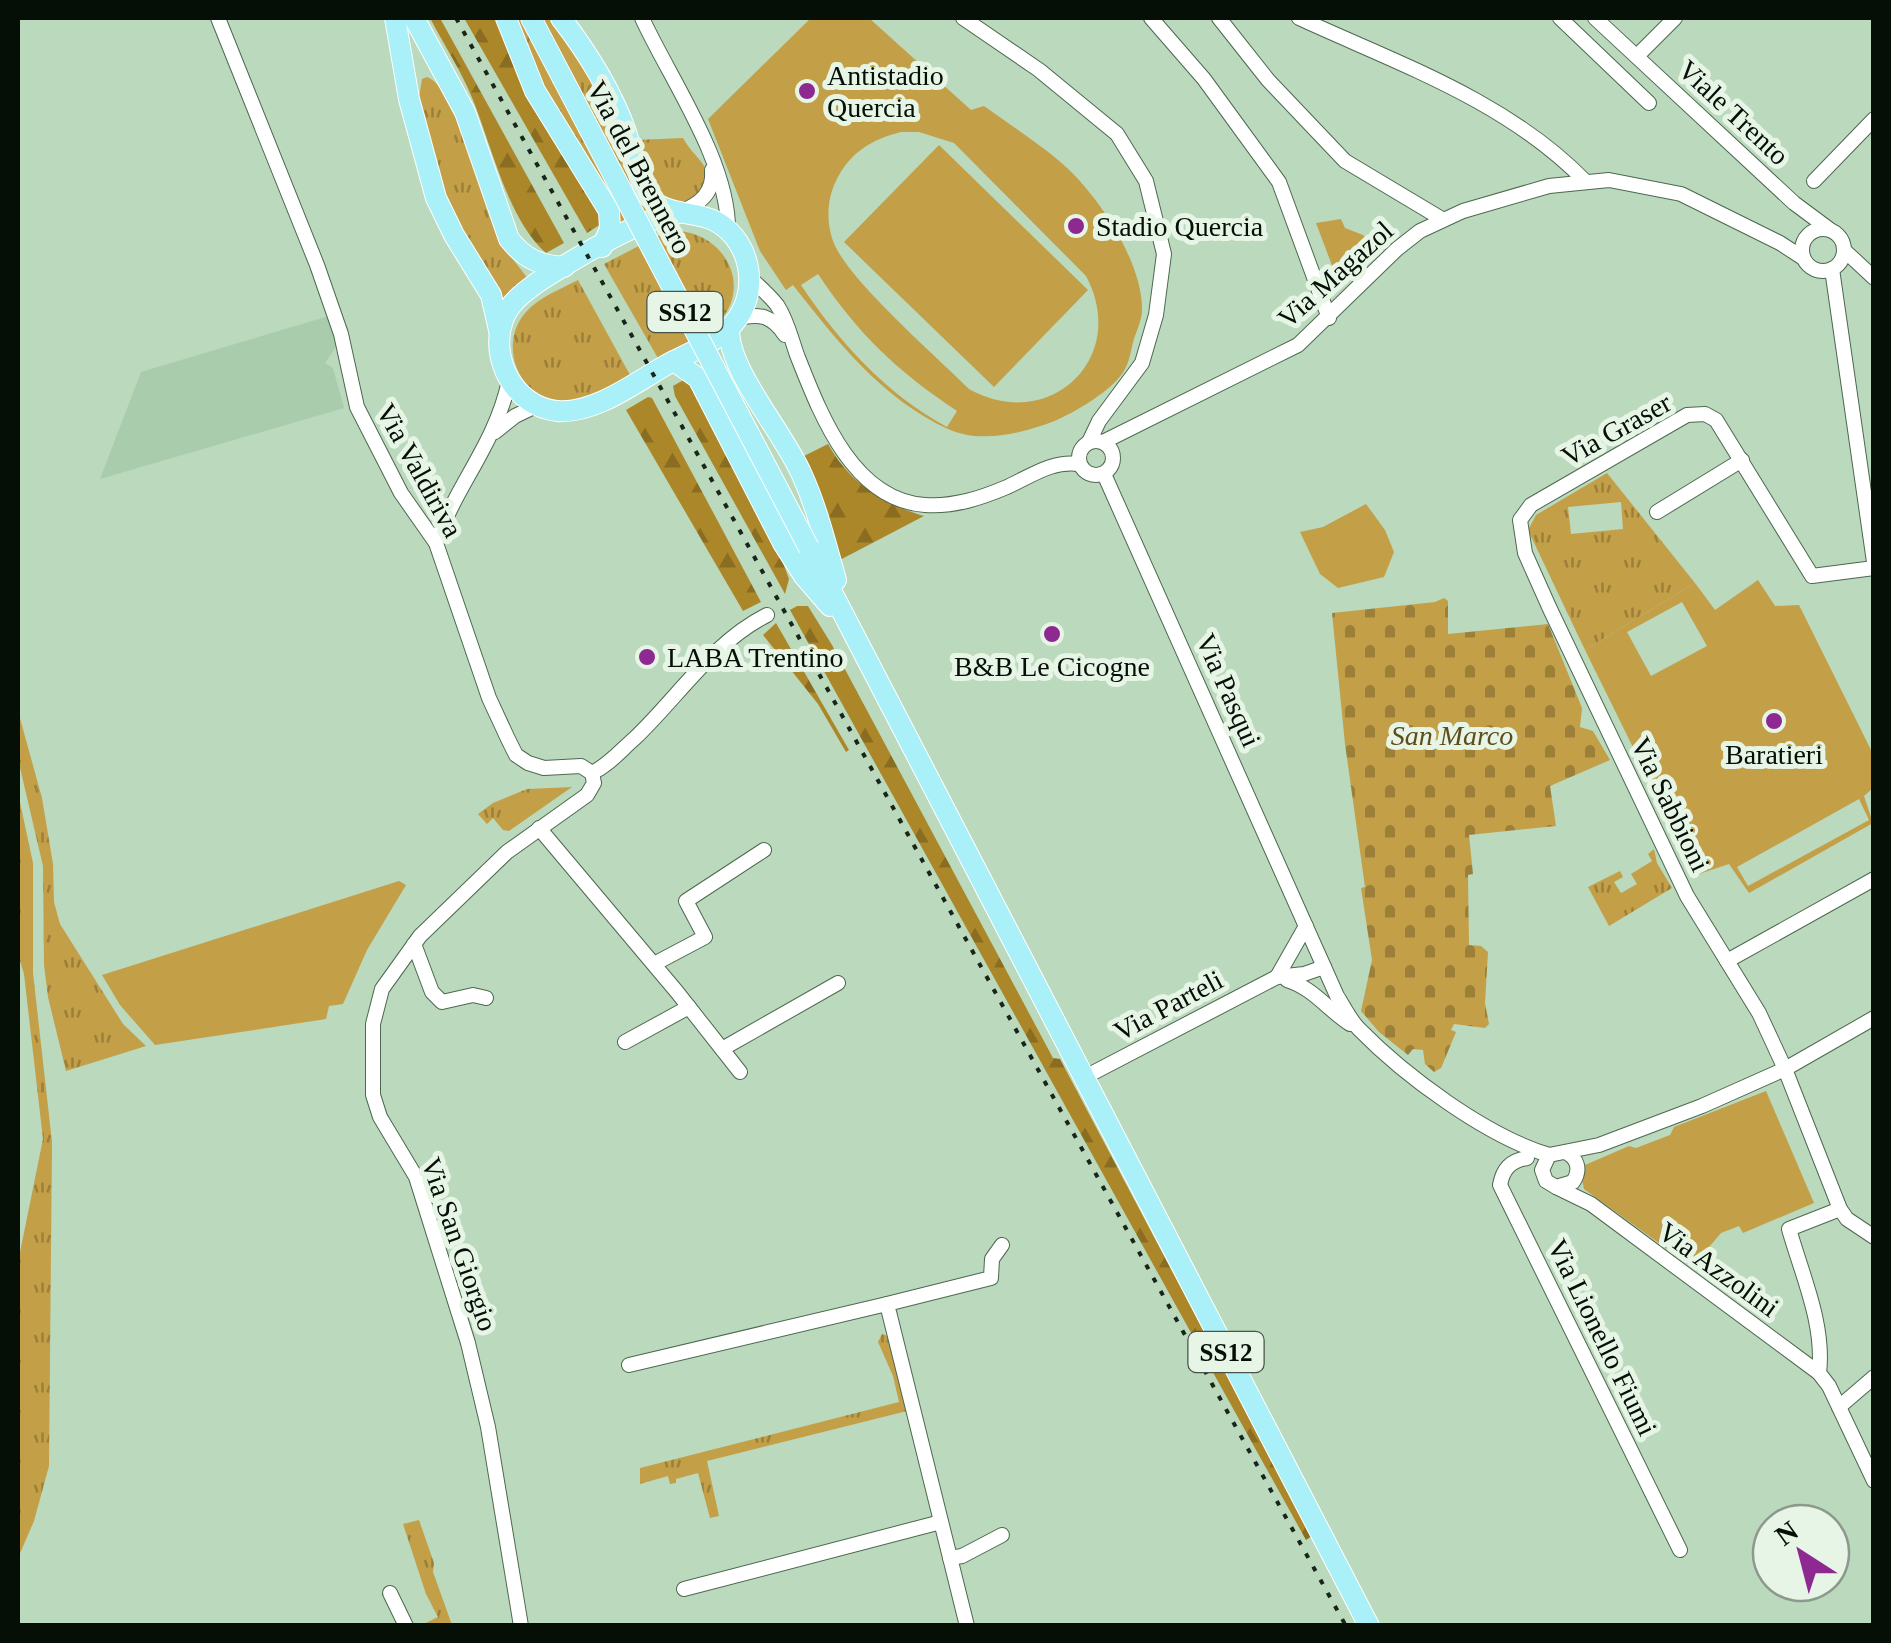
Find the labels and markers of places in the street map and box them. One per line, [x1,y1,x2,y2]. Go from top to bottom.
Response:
place label: Antistadio Quercia [827,60,944,123]
marker: Antistadio Quercia [796,80,818,102]
place label: Stadio Quercia [1096,211,1264,242]
marker: Stadio Quercia [1065,215,1087,237]
marker: B&B Le Cicogne [1041,623,1063,645]
place label: LABA Trentino [667,642,844,673]
marker: LABA Trentino [636,646,658,668]
place label: B&B Le Cicogne [954,651,1150,682]
marker: Baratieri [1763,710,1785,732]
place label: Baratieri [1725,739,1823,770]

